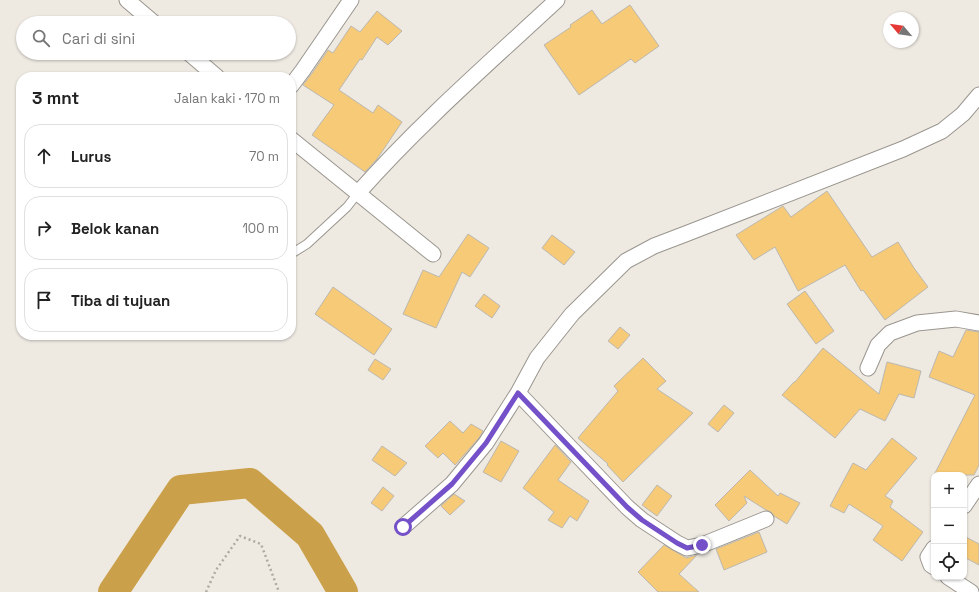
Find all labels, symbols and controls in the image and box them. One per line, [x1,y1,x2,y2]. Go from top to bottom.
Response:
north arrow [883,12,919,48]
search box [16,16,296,60]
icon: search [30,27,52,49]
text: Cari di sini [62,29,135,48]
text: 3 mnt [32,87,79,109]
text: Jalan kaki · 170 m [174,90,280,107]
icon: ahead [33,145,55,167]
text: Lurus [71,147,111,166]
text: 70 m [249,148,279,165]
icon: right [33,217,55,239]
text: Belok kanan [71,219,159,238]
text: 100 m [242,220,279,237]
icon: arrive [33,289,55,311]
text: Tiba di tujuan [71,291,170,310]
map controls [931,472,967,580]
button: + [931,472,967,508]
button: − [931,508,967,544]
route start [394,518,412,536]
route end [693,536,711,554]
button: locate [931,544,967,580]

